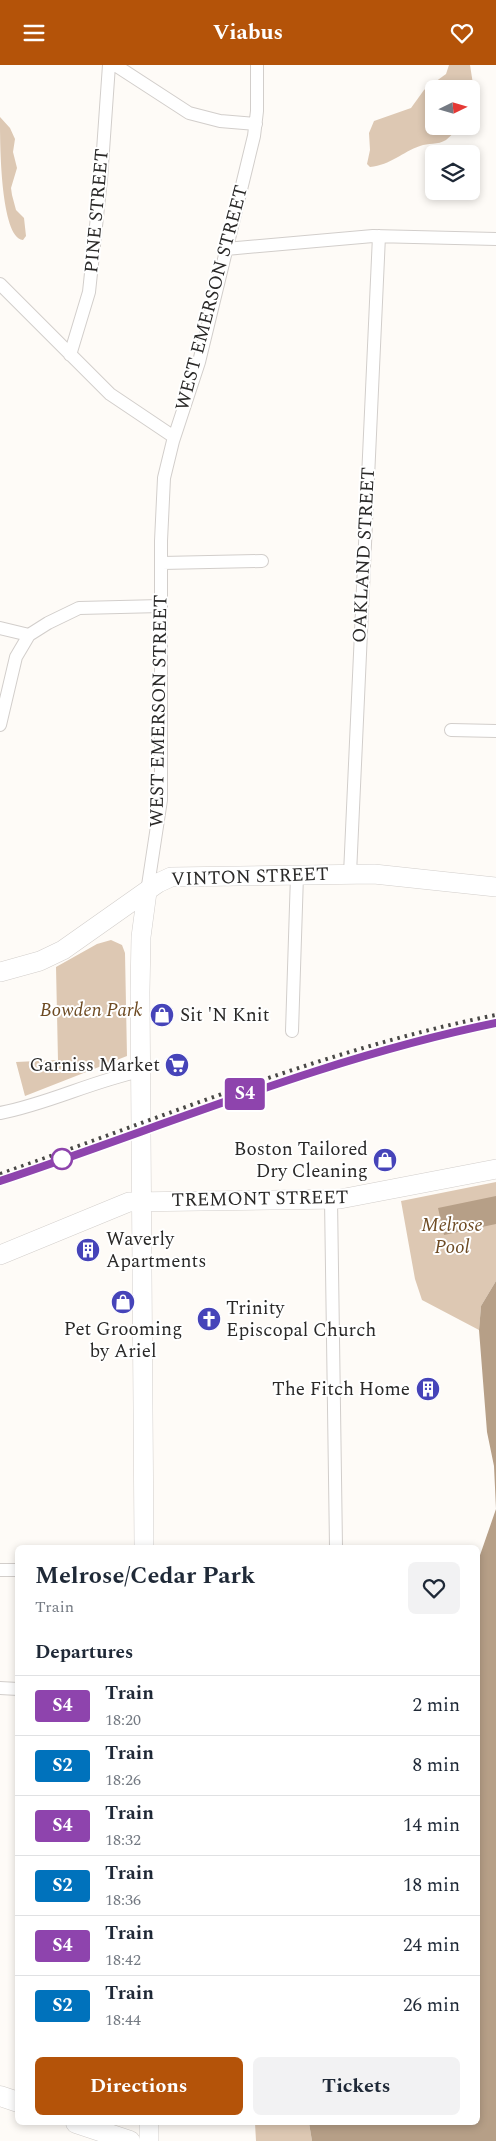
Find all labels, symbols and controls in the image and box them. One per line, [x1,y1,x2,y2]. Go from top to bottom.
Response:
text: Viabus [213,16,283,49]
icon: menu [20,19,48,47]
icon: heart [448,19,476,47]
north arrow [425,80,480,135]
map controls [425,80,480,200]
button: layers [425,145,480,200]
street label: PINE STREET [77,148,117,274]
street label: WEST EMERSON STREET [168,182,256,414]
street label: OAKLAND STREET [345,466,383,644]
street label: WEST EMERSON STREET [142,594,176,828]
street label: VINTON STREET [171,860,329,894]
park label: Bowden Park [40,996,142,1025]
place label: Sit 'N Knit [180,1001,270,1030]
shop icon: Sit 'N Knit [149,1002,175,1028]
place label: Garniss Market [29,1051,160,1080]
supermarket icon: Garniss Market [164,1052,190,1078]
line badge: S4 [222,1078,268,1110]
text: S4 [235,1080,255,1107]
place label: Boston Tailored Dry Cleaning [234,1135,368,1186]
shop icon: Boston Tailored Dry Cleaning [372,1147,398,1173]
unlabelled marker [51,1148,73,1170]
street label: TREMONT STREET [171,1183,349,1215]
park label: Melrose Pool [421,1211,483,1262]
place label: Waverly Apartments [106,1225,206,1276]
building icon: Waverly Apartments [75,1237,101,1263]
shop icon: Pet Grooming by Ariel [110,1289,136,1315]
place label: Trinity Episcopal Church [226,1294,376,1345]
church icon: Trinity Episcopal Church [196,1306,222,1332]
place label: Pet Grooming by Ariel [64,1315,182,1366]
place label: The Fitch Home [272,1375,410,1404]
building icon: The Fitch Home [415,1376,441,1402]
text: Melrose/Cedar Park [35,1558,255,1594]
button: heart [408,1562,460,1614]
text: Train [35,1595,74,1619]
text: Departures [35,1638,133,1667]
text: Train [105,1679,154,1708]
text: 2 min [412,1691,460,1720]
text: S4 [52,1692,73,1719]
text: 18:20 [105,1708,141,1732]
text: Train [105,1739,154,1768]
text: 8 min [412,1751,460,1780]
text: S2 [52,1752,73,1779]
text: 18:26 [105,1768,141,1792]
text: Train [105,1799,154,1828]
text: 14 min [403,1811,460,1840]
text: S4 [52,1812,73,1839]
text: 18:32 [105,1828,141,1852]
text: Train [105,1859,154,1888]
text: 18 min [403,1871,460,1900]
text: S2 [52,1872,73,1899]
text: 18:36 [105,1888,141,1912]
text: Train [105,1919,154,1948]
text: 24 min [403,1931,460,1960]
text: S4 [52,1932,73,1959]
text: 18:42 [105,1948,141,1972]
text: Train [105,1979,154,2008]
text: 26 min [403,1991,460,2020]
text: S2 [52,1992,73,2019]
text: 18:44 [105,2008,141,2032]
button: Directions [35,2057,243,2115]
button: Tickets [253,2057,460,2115]

